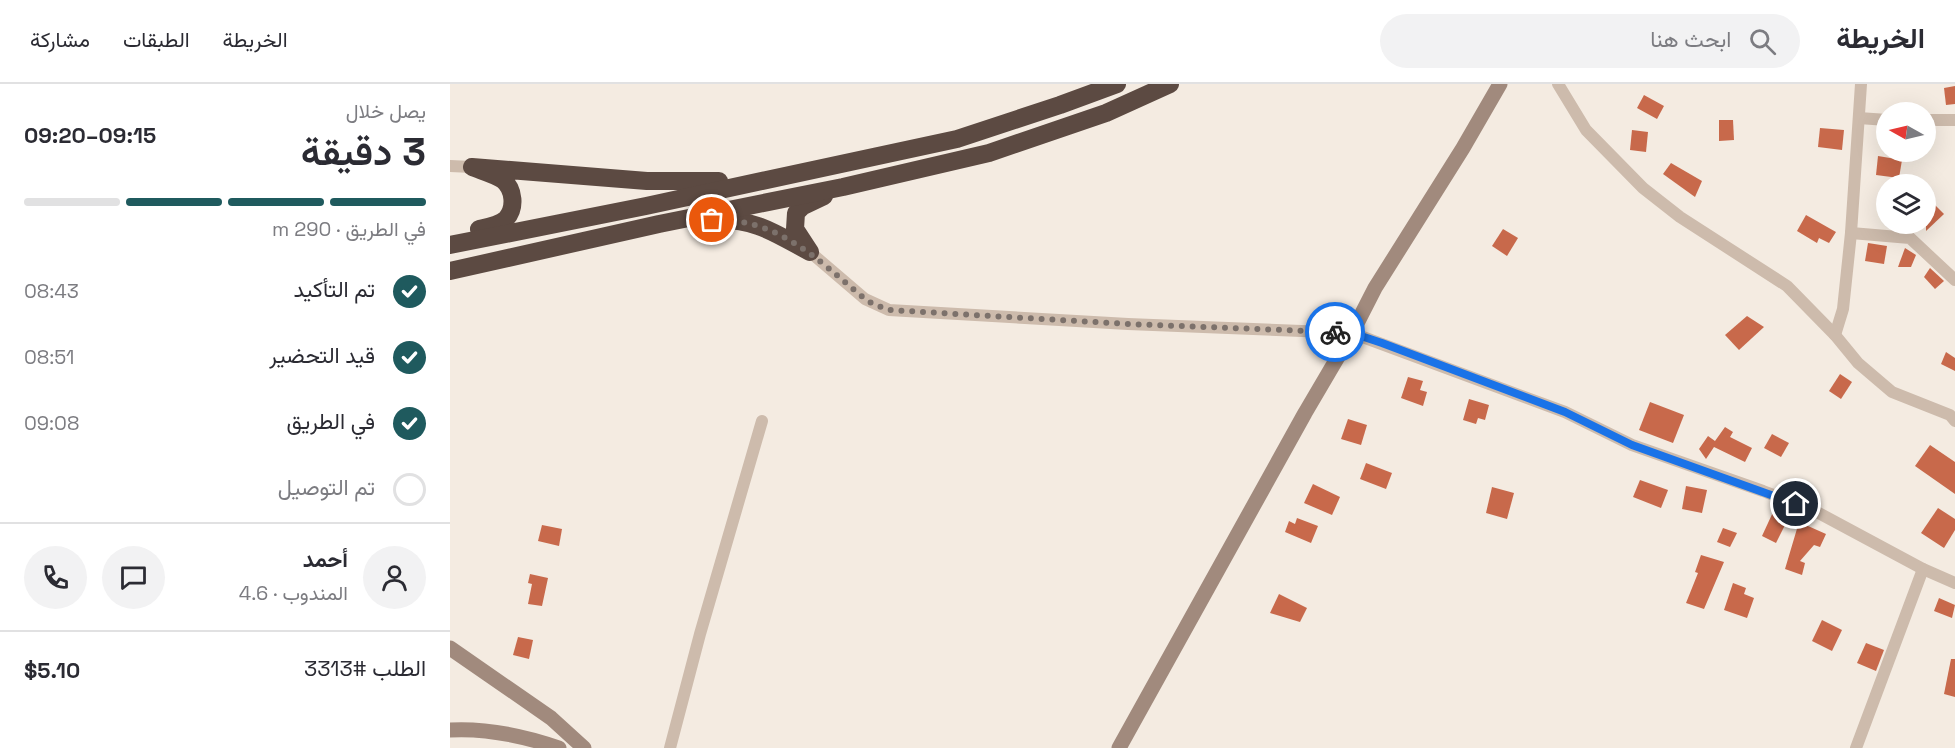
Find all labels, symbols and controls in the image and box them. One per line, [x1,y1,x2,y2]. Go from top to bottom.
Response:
search box [1380,14,1800,68]
text: الخريطة [1836,20,1925,56]
text: ابحث هنا [1650,25,1731,53]
icon: search [1746,25,1779,58]
text: مشاركة [30,26,90,53]
text: الطبقات [123,26,190,53]
text: الخريطة [223,26,288,53]
text: يصل خلال [346,98,426,124]
north arrow [1876,102,1936,162]
map controls [1876,102,1936,234]
text: 09:15–09:20 [24,121,156,149]
text: 3 دقيقة [301,127,426,176]
button: layers [1876,174,1936,234]
pin [686,194,737,245]
icon: bag [695,203,728,236]
text: في الطريق · 290 m [272,216,426,242]
text: تم التأكيد [294,275,375,303]
icon: check [393,275,426,308]
text: 08:43 [24,278,79,304]
courier [1305,302,1365,362]
icon: bike [1319,316,1352,349]
text: قيد التحضير [269,341,375,369]
icon: check [393,341,426,374]
text: 08:51 [24,344,74,370]
text: في الطريق [286,407,375,435]
icon: check [393,407,426,440]
text: 09:08 [24,410,79,436]
text: تم التوصيل [278,473,375,501]
pin [1770,478,1821,529]
icon: home [1779,487,1812,520]
text: أحمد [303,545,348,573]
button: phone [24,546,87,609]
button: chat [102,546,165,609]
button: person [363,546,426,609]
text: المندوب · 4.6 [239,580,348,606]
text: الطلب #3313 [304,654,426,682]
text: $5.10 [24,656,80,684]

